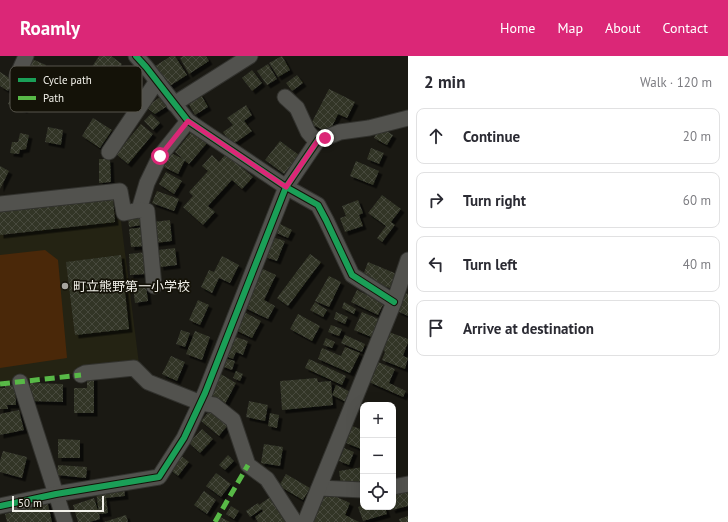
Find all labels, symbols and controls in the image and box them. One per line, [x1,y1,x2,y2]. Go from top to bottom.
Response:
text: Roamly [20,16,80,40]
text: Home [500,19,535,37]
text: Map [557,19,583,37]
text: About [605,19,641,37]
text: Contact [663,19,708,37]
legend [10,66,142,112]
text: 2 min [424,71,465,93]
text: Cycle path [43,73,92,87]
text: Walk · 120 m [640,74,712,91]
text: Path [43,91,64,105]
icon: ahead [425,125,447,147]
text: Continue [463,127,520,146]
text: 20 m [683,128,711,145]
route end [316,129,334,147]
route start [151,147,169,165]
icon: right [425,189,447,211]
text: Turn right [463,191,526,210]
text: 60 m [683,192,711,209]
icon: left [425,253,447,275]
text: Turn left [463,255,517,274]
text: 40 m [683,256,711,273]
place label: 町立熊野第一小学校 [73,278,190,295]
marker: 町立熊野第一小学校 [60,281,70,291]
icon: arrive [425,317,447,339]
text: Arrive at destination [463,319,594,338]
map controls [360,402,396,510]
button: + [360,402,396,438]
button: − [360,438,396,474]
button: locate [360,474,396,510]
scale bar [12,494,104,513]
text: 50 m [18,496,42,510]

